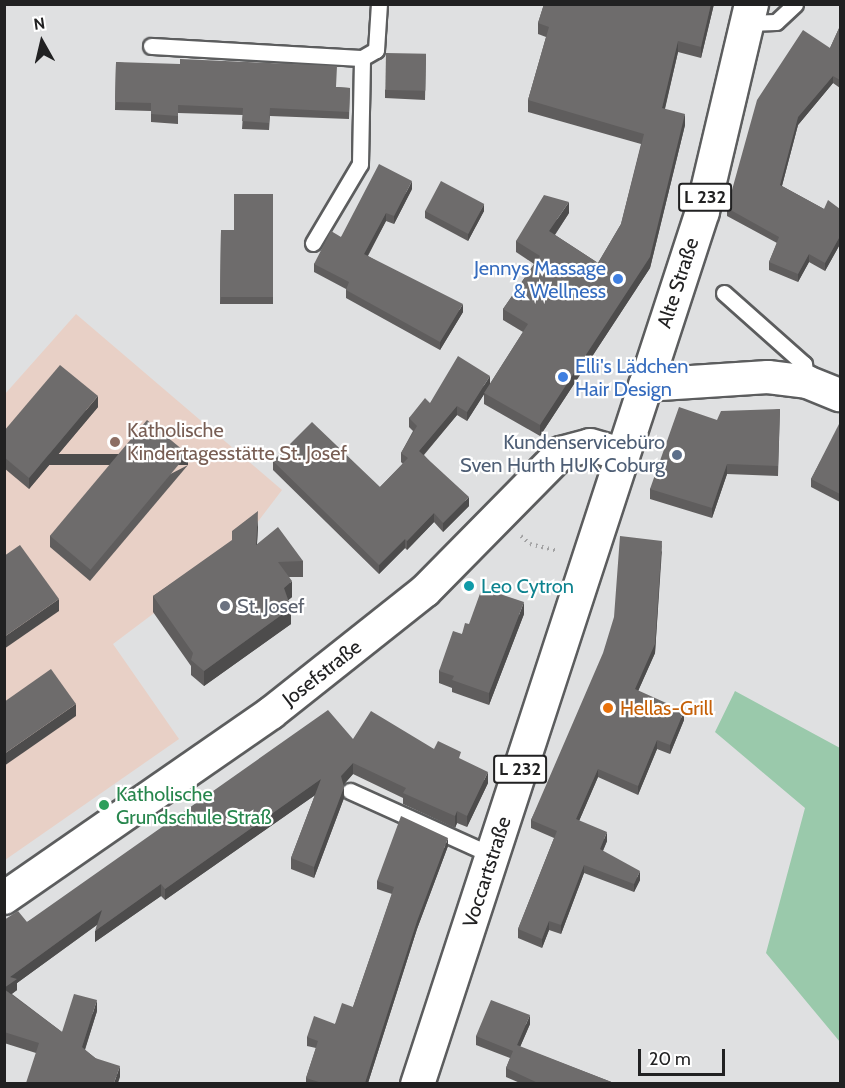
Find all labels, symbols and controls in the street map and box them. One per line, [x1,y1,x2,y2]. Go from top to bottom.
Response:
north arrow [12,12,72,72]
text: N [33,13,46,34]
road number: L 232 [678,182,732,212]
street label: Alte Straße [652,235,704,331]
place label: Jennys Massage & Wellness [474,256,606,303]
marker: Jennys Massage & Wellness [611,272,625,286]
place label: Elli's Lädchen Hair Design [575,354,688,401]
marker: Elli's Lädchen Hair Design [556,370,570,384]
place label: Katholische Kindertagesstätte St. Josef [127,418,347,465]
place label: Kundenservicebüro Sven Hurth HUK Coburg [460,431,665,478]
marker: Katholische Kindertagesstätte St. Josef [108,435,122,449]
marker: Kundenservicebüro Sven Hurth HUK Coburg [670,448,684,462]
place label: Leo Cytron [481,574,574,598]
marker: Leo Cytron [462,579,476,593]
place label: St. Josef [237,594,305,618]
marker: St. Josef [218,599,232,613]
street label: Josefstraße [278,635,366,711]
place label: Hellas-Grill [620,696,713,720]
marker: Hellas-Grill [601,701,615,715]
road number: L 232 [493,754,547,784]
place label: Katholische Grundschule Straß [116,782,272,829]
marker: Katholische Grundschule Straß [97,798,111,812]
street label: Voccartstraße [458,814,516,930]
scale bar [641,1037,728,1075]
text: 20 m [649,1048,691,1070]

